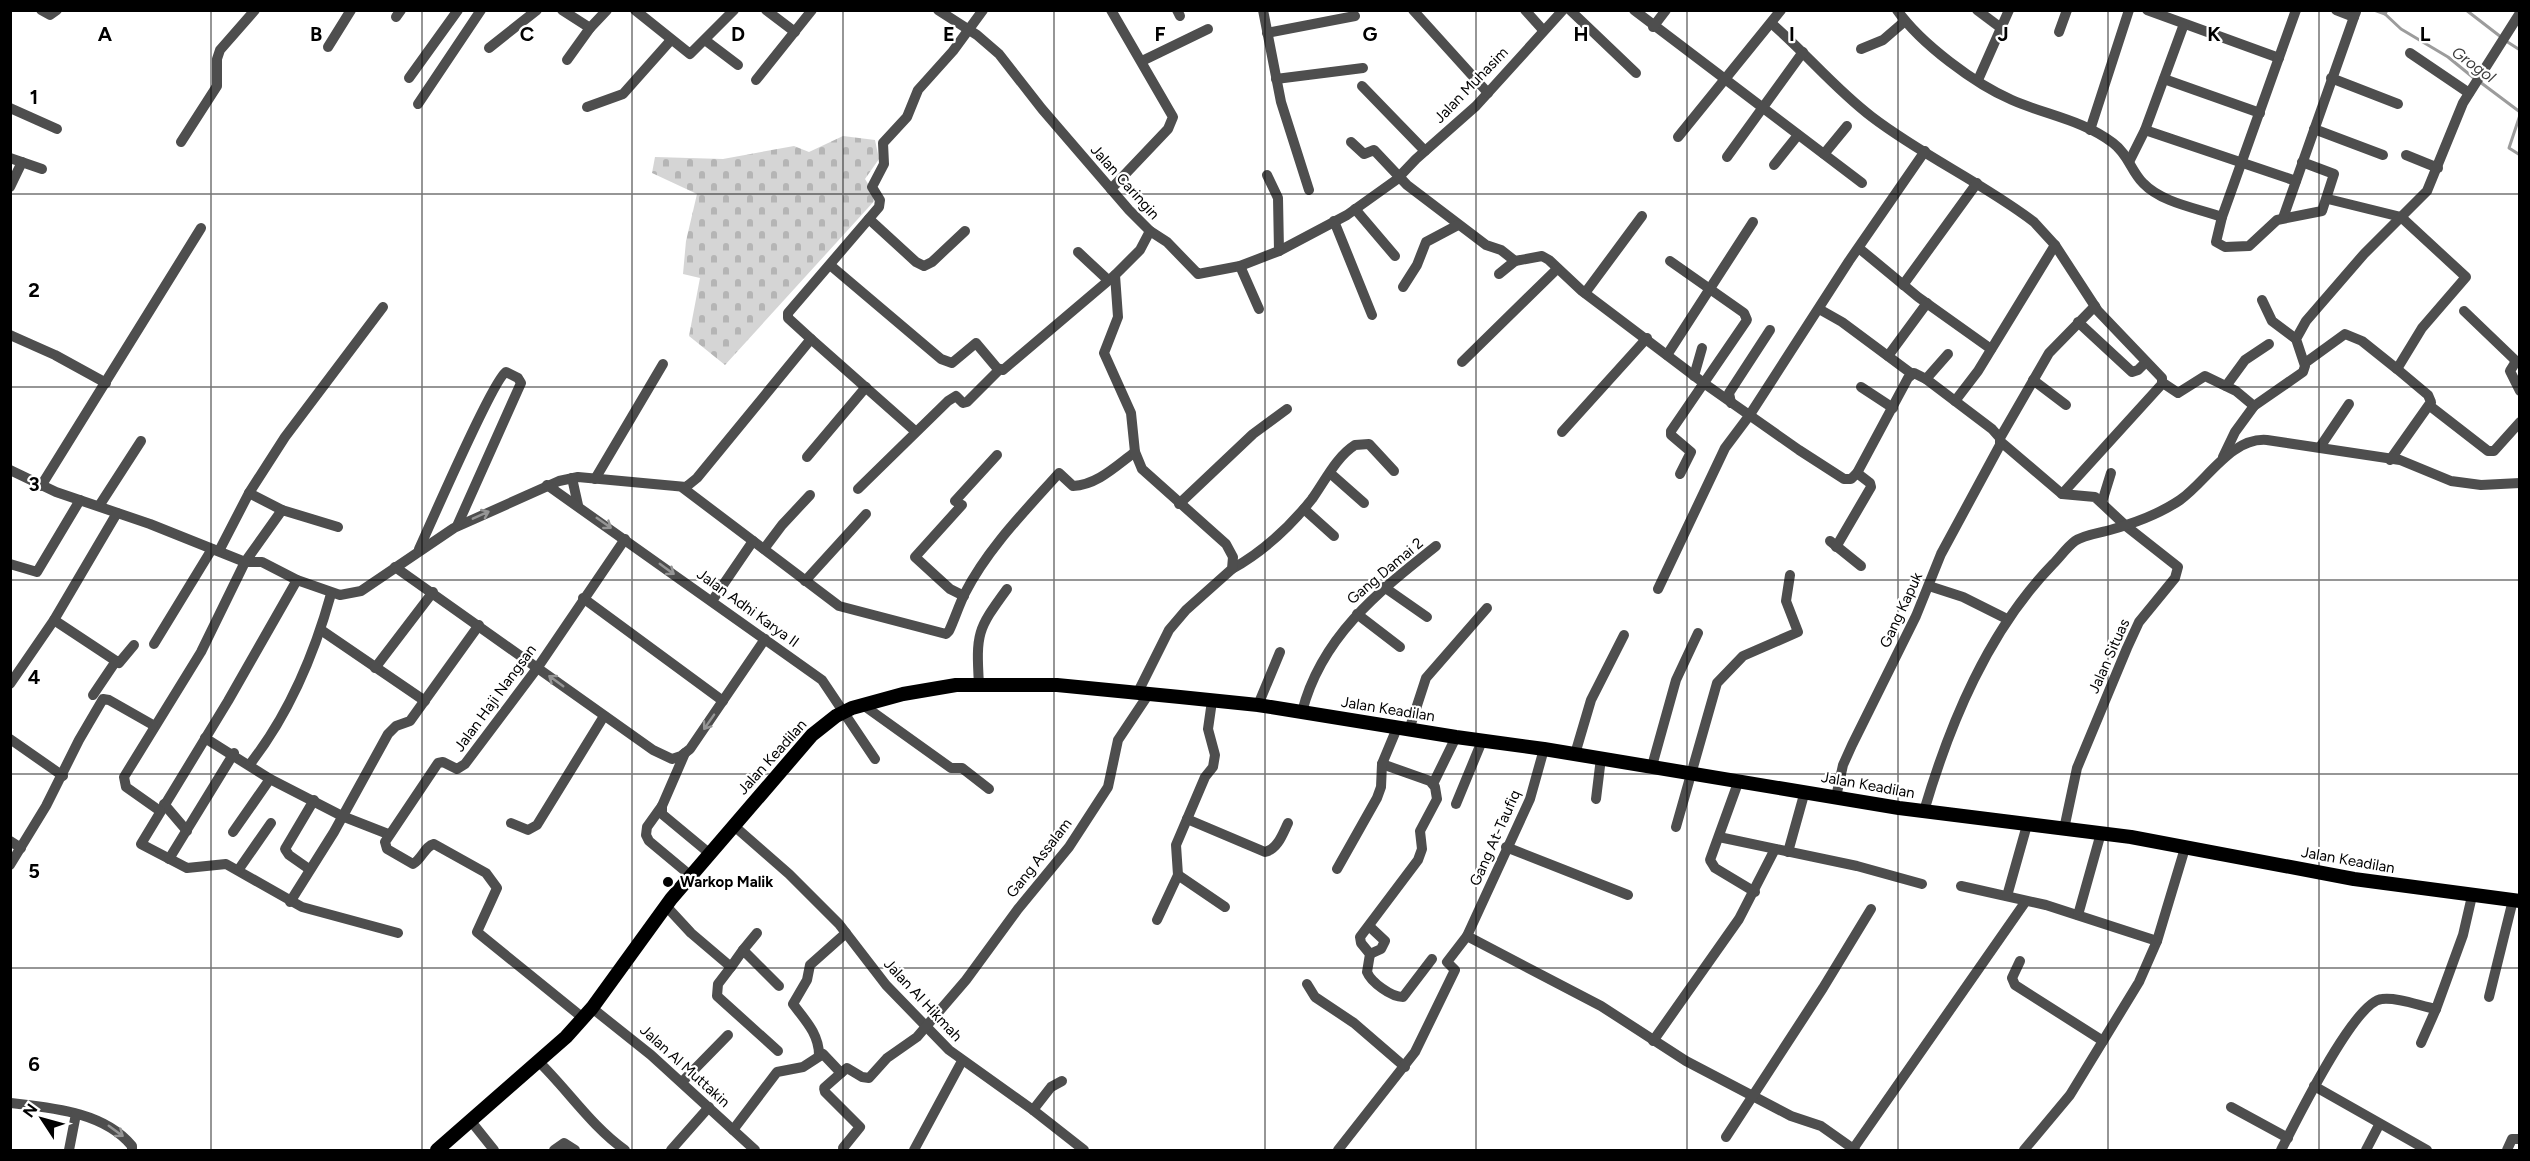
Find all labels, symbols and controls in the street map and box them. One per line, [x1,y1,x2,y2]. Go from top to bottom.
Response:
text: A [98,22,113,46]
text: B [310,22,322,46]
text: C [520,22,534,46]
text: D [731,22,745,46]
text: E [943,22,955,46]
text: F [1154,22,1166,46]
text: G [1363,22,1378,46]
text: H [1574,22,1589,46]
text: I [1789,22,1795,46]
text: J [1997,22,2009,46]
text: K [2207,22,2221,46]
text: L [2420,22,2431,46]
water label: Grogol [2448,42,2500,87]
street label: Jalan Muhasim [1430,43,1512,127]
text: 1 [30,85,38,109]
street label: Jalan Caringin [1087,141,1163,223]
text: 2 [28,278,40,302]
text: 3 [28,472,40,496]
one-way arrow [471,509,490,520]
one-way arrow [595,517,611,529]
street label: Gang Damai 2 [1343,534,1427,608]
one-way arrow [659,562,675,575]
street label: Jalan Adhi Karya II [693,565,803,651]
street label: Gang Kapuk [1876,569,1927,651]
street label: Jalan Situas [2085,616,2133,696]
street label: Jalan Haji Nangsan [450,641,540,755]
text: 4 [28,665,41,689]
one-way arrow [548,674,564,687]
street label: Jalan Keadilan [1340,693,1436,725]
one-way arrow [703,713,715,729]
street label: Jalan Keadilan [734,716,810,798]
street label: Jalan Keadilan [1820,768,1916,802]
street label: Gang At-Taufiq [1466,787,1524,889]
street label: Gang Assalam [1003,815,1075,901]
street label: Jalan Keadilan [2300,843,2396,877]
text: 5 [28,859,40,883]
place label: Warkop Malik [680,873,773,891]
marker: Warkop Malik [661,875,675,889]
street label: Jalan Al Hikmah [880,955,966,1045]
street label: Jalan Al Muttakin [636,1021,734,1111]
text: 6 [28,1052,40,1076]
north arrow [12,1089,72,1149]
text: N [19,1100,42,1121]
one-way arrow [108,1124,124,1137]

